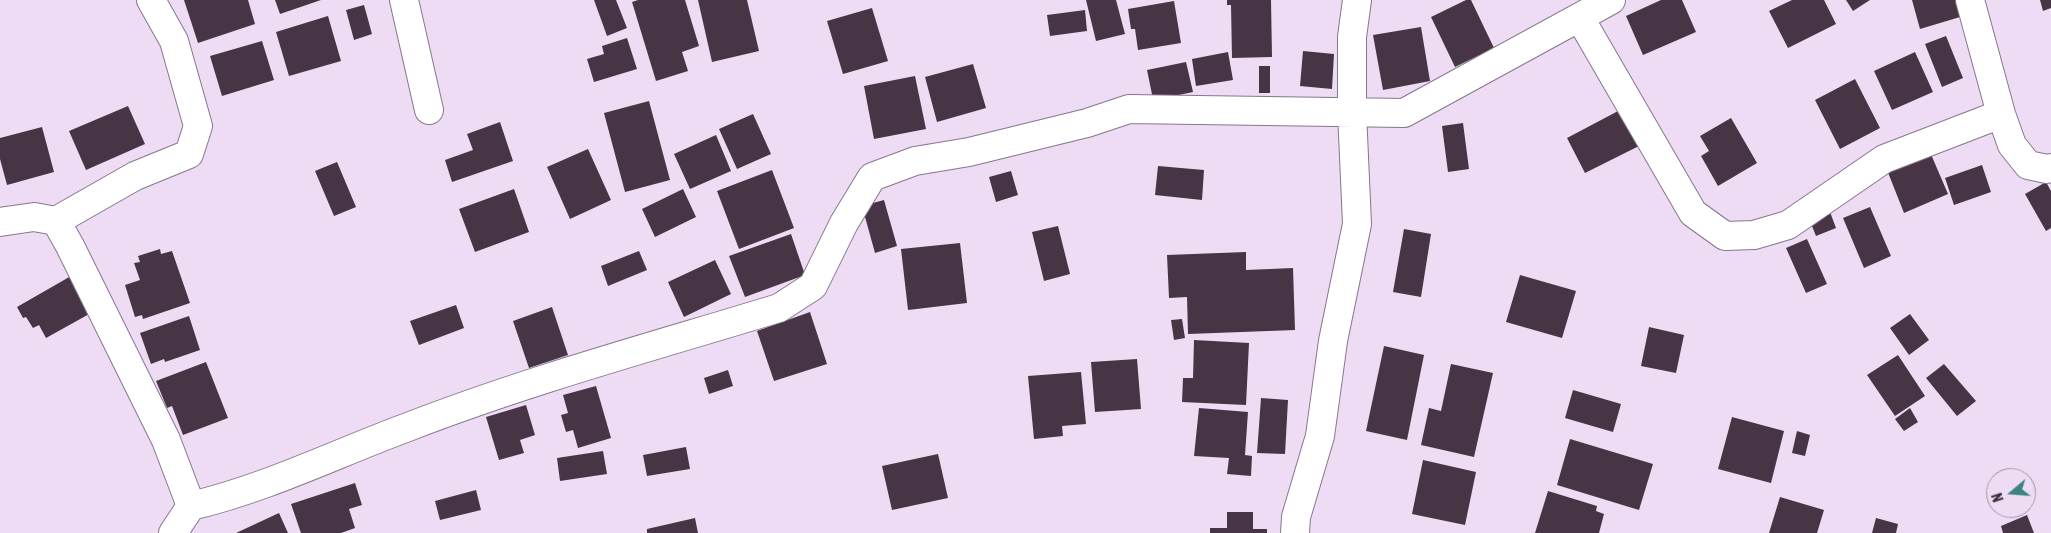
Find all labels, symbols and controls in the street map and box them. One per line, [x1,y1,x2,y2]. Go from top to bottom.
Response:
north arrow [1986,468,2036,518]
text: N [1989,491,2007,504]

